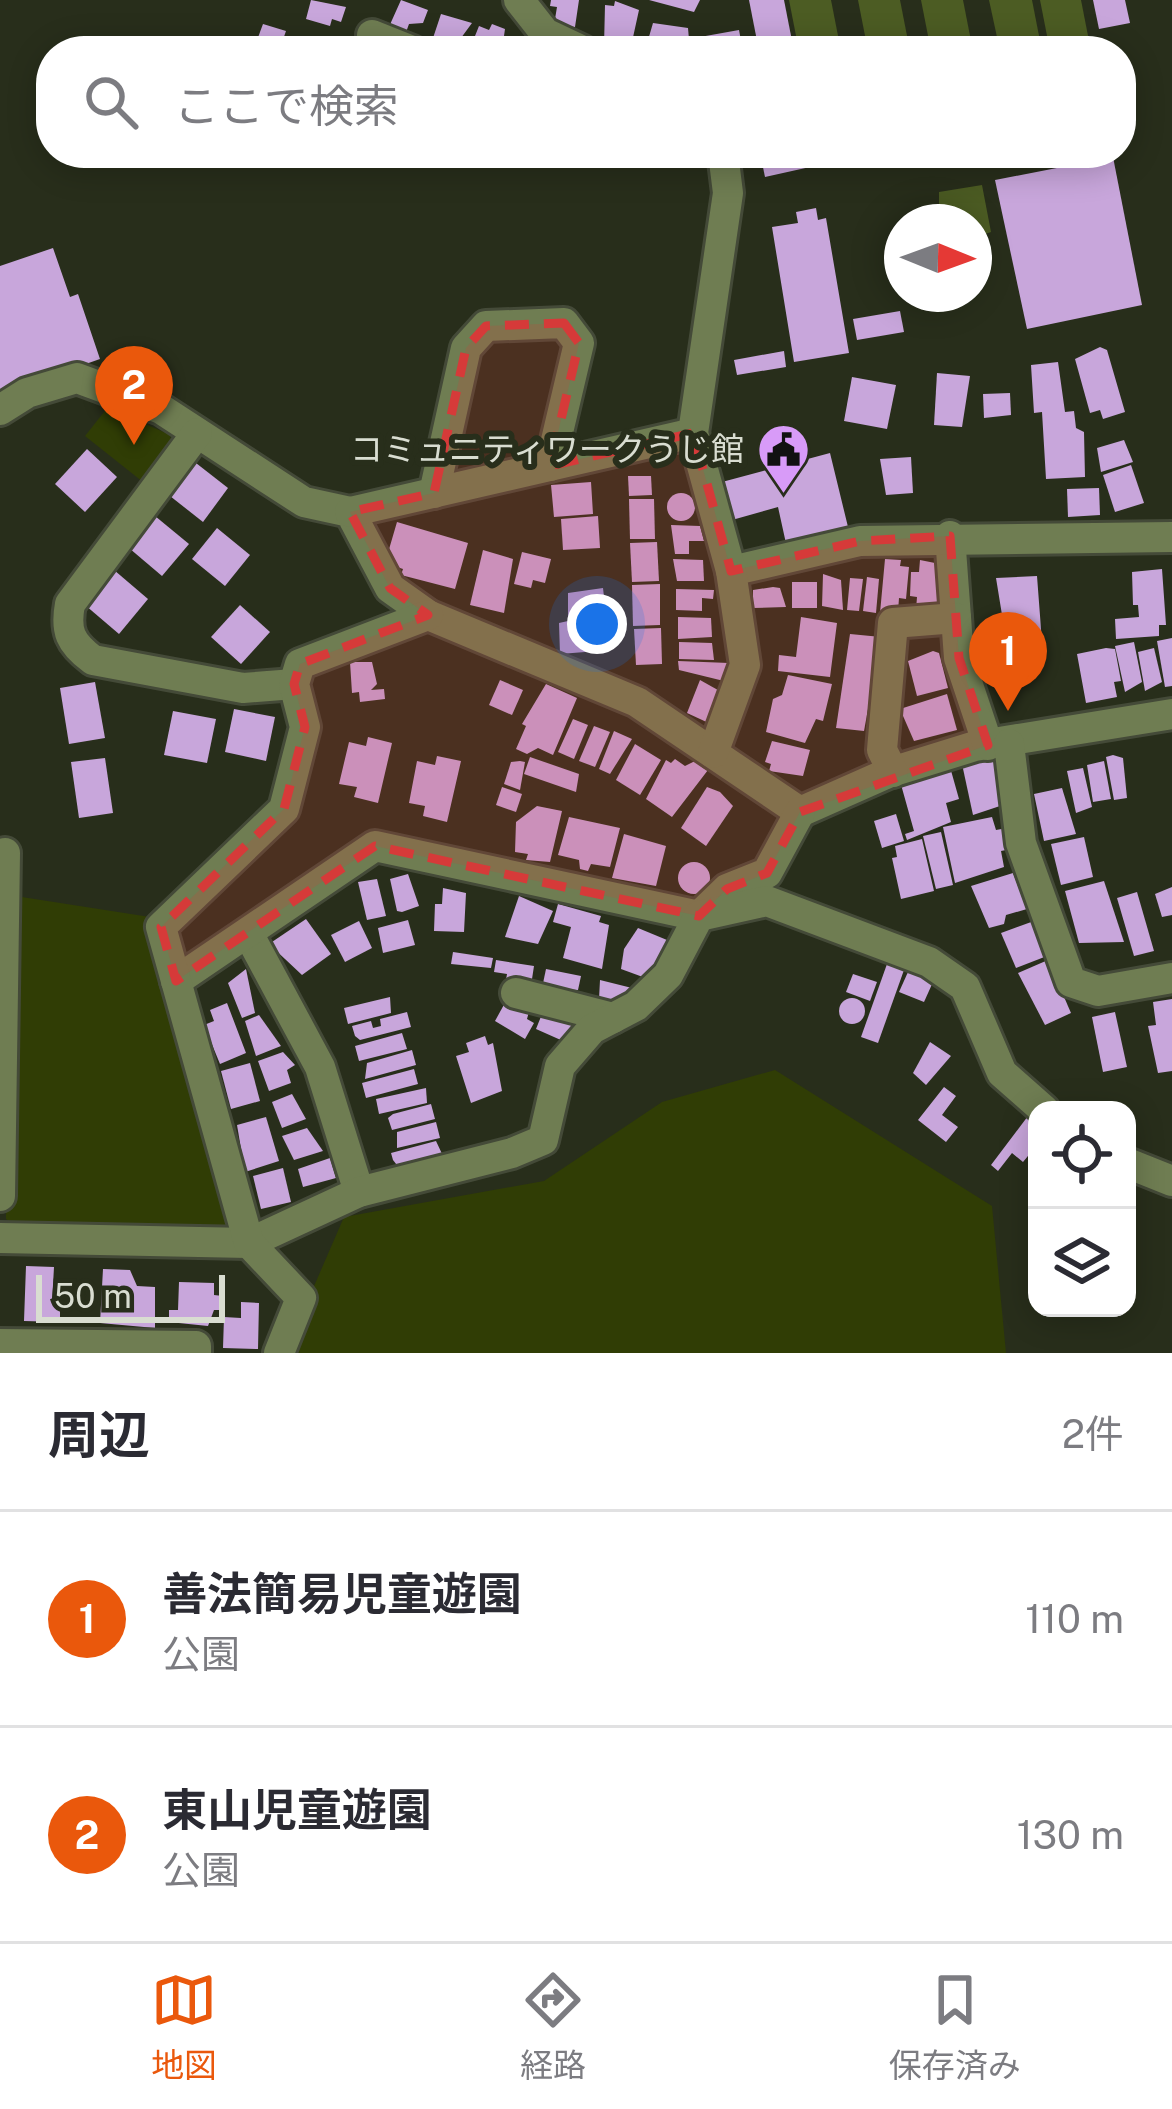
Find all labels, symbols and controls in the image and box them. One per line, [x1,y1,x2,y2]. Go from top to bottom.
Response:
search box [36,36,1136,168]
icon: search [78,69,144,135]
text: ここで検索 [174,79,399,132]
north arrow [884,204,992,312]
pin: 2 [95,346,173,445]
public building icon: コミュニティワークうじ館 [755,421,811,495]
place label: コミュニティワークうじ館 [350,430,744,468]
your location [567,594,627,654]
pin: 1 [969,612,1047,711]
map controls [1028,1101,1136,1317]
button: locate [1028,1101,1136,1209]
button: layers [1028,1209,1136,1317]
scale bar [36,1269,225,1322]
text: 50 m [54,1277,132,1315]
text: 周辺 [48,1405,150,1464]
text: 2件 [1062,1411,1124,1457]
text: 善法簡易児童遊園 [162,1567,522,1620]
text: 1 [79,1596,95,1642]
text: 110 m [1025,1596,1124,1642]
text: 公園 [162,1631,240,1677]
text: 東山児童遊園 [162,1783,432,1836]
text: 2 [75,1812,99,1858]
text: 130 m [1017,1812,1124,1858]
text: 公園 [162,1847,240,1893]
tab: 地図 [151,1967,217,2087]
tab: 経路 [520,1967,586,2087]
tab: 保存済み [889,1967,1021,2087]

